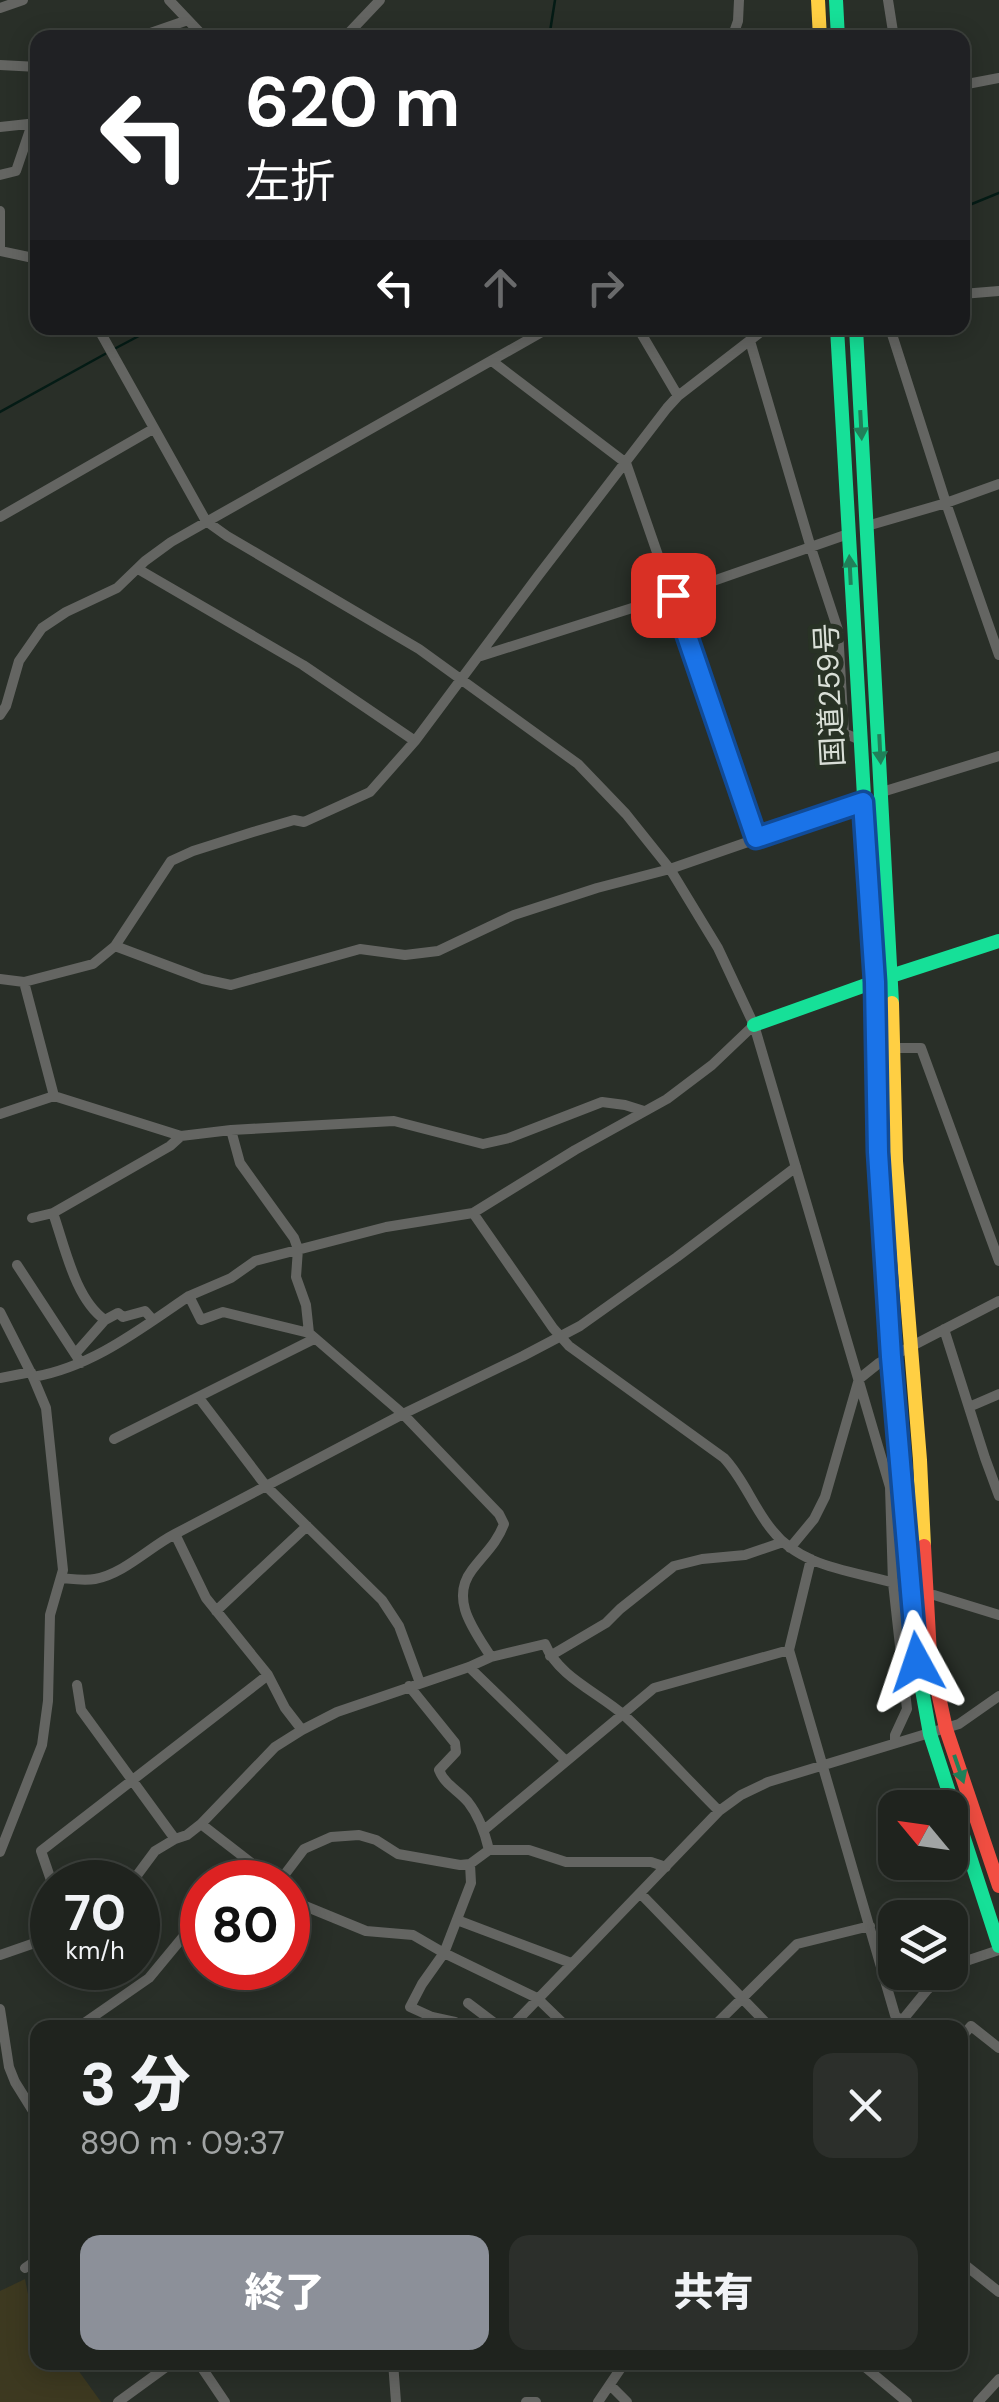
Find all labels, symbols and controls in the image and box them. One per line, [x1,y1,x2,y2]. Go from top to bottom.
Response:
text: 620 m [245,57,460,148]
icon: left [80,70,210,200]
text: 左折 [245,152,335,211]
icon: left [368,260,423,315]
icon: ahead [473,260,528,315]
icon: right [578,260,633,315]
one-way arrow [853,409,869,441]
pin [631,553,716,638]
one-way arrow [842,553,858,585]
icon: arrive [646,568,701,623]
street label: 国道259号 [806,622,853,768]
one-way arrow [872,734,888,766]
position arrow [865,1610,969,1714]
one-way arrow [953,1754,968,1784]
north arrow [878,1790,968,1880]
map controls [878,1790,968,1990]
speed limit sign: 80 [180,1860,310,1990]
text: 70 [64,1880,126,1946]
button: layers [878,1900,968,1990]
text: km/h [65,1934,125,1967]
text: 3 分 [80,2045,190,2124]
button: close [813,2053,918,2158]
text: 890 m · 09:37 [80,2122,285,2164]
button: 終了 [80,2235,489,2350]
button: 共有 [509,2235,918,2350]

